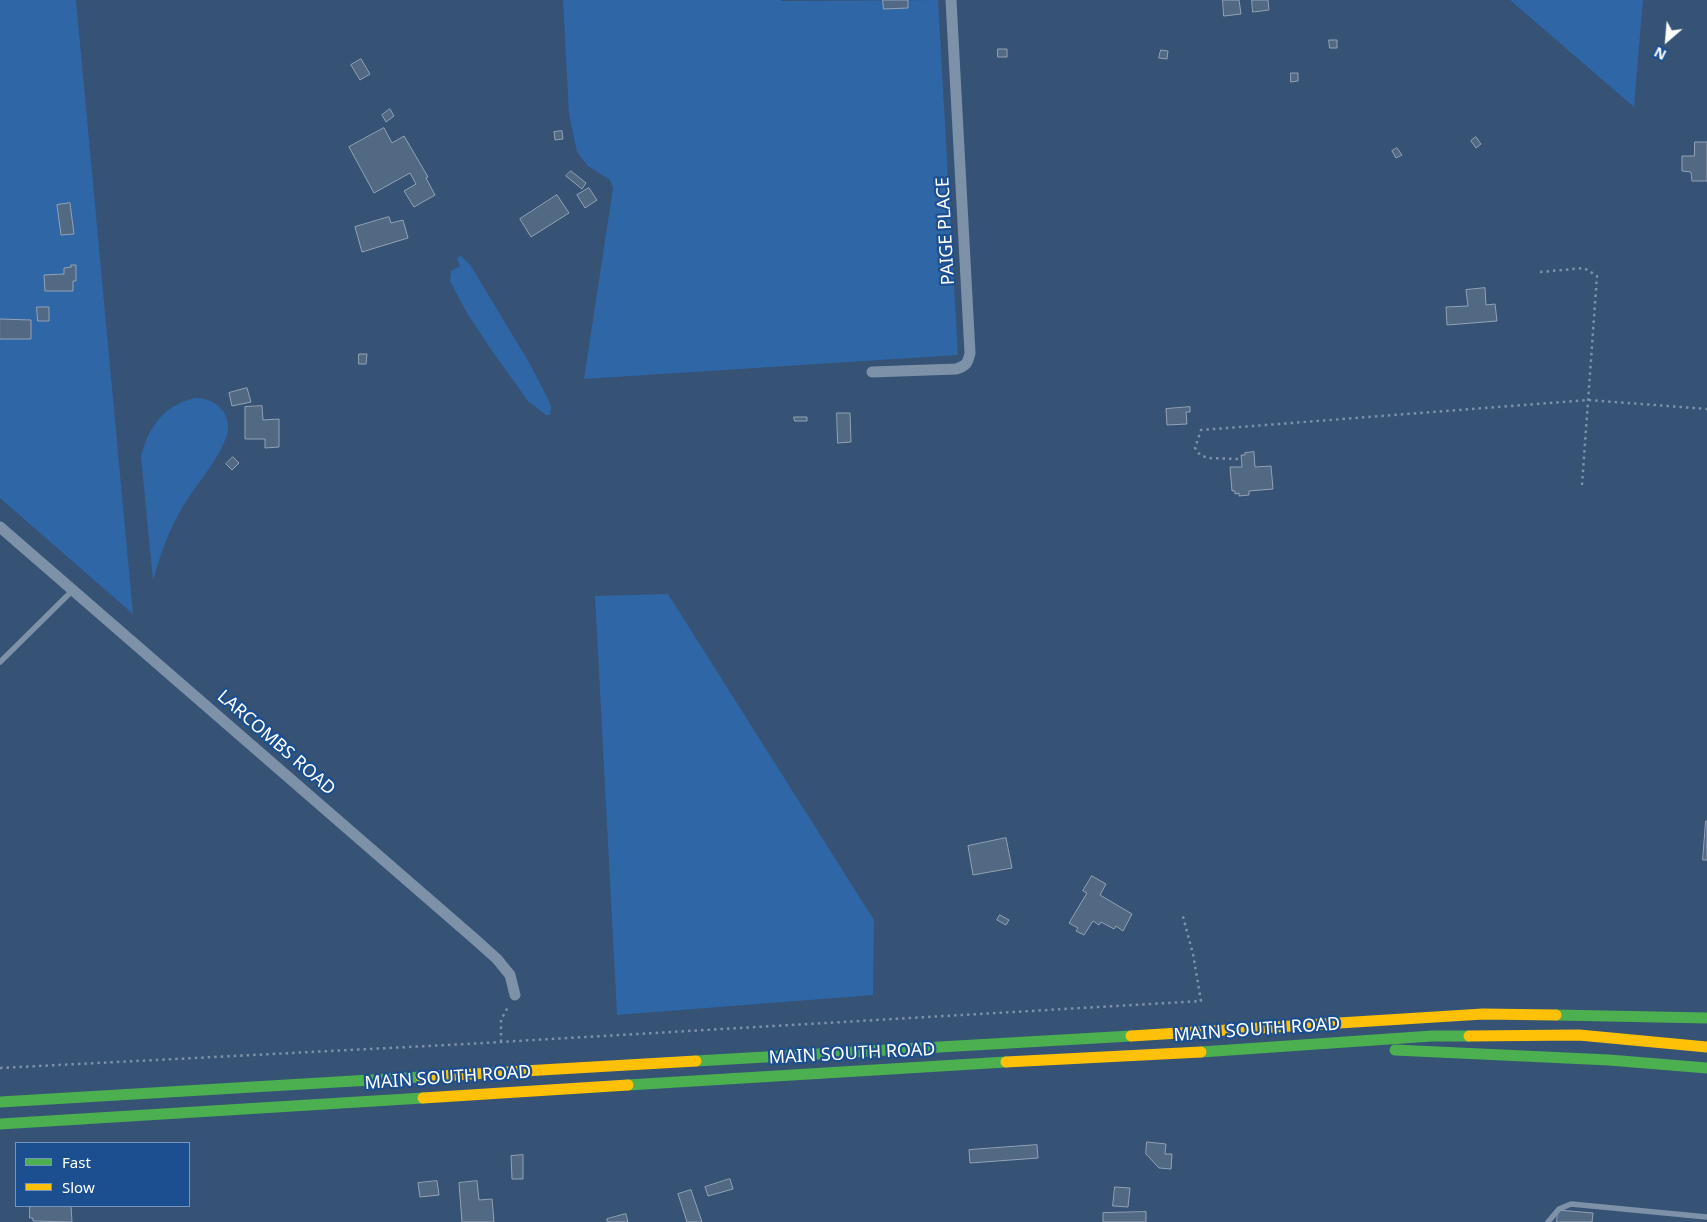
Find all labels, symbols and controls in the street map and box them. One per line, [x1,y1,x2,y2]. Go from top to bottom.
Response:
north arrow [1642,15,1692,65]
text: N [1651,43,1669,65]
street label: PAIGE PLACE [932,176,960,286]
street label: LARCOMBS ROAD [213,686,339,800]
street label: MAIN SOUTH ROAD [1173,1013,1341,1047]
street label: MAIN SOUTH ROAD [768,1039,936,1069]
street label: MAIN SOUTH ROAD [364,1061,532,1095]
legend [15,1142,190,1207]
text: Fast [62,1152,91,1172]
text: Slow [62,1177,95,1197]

